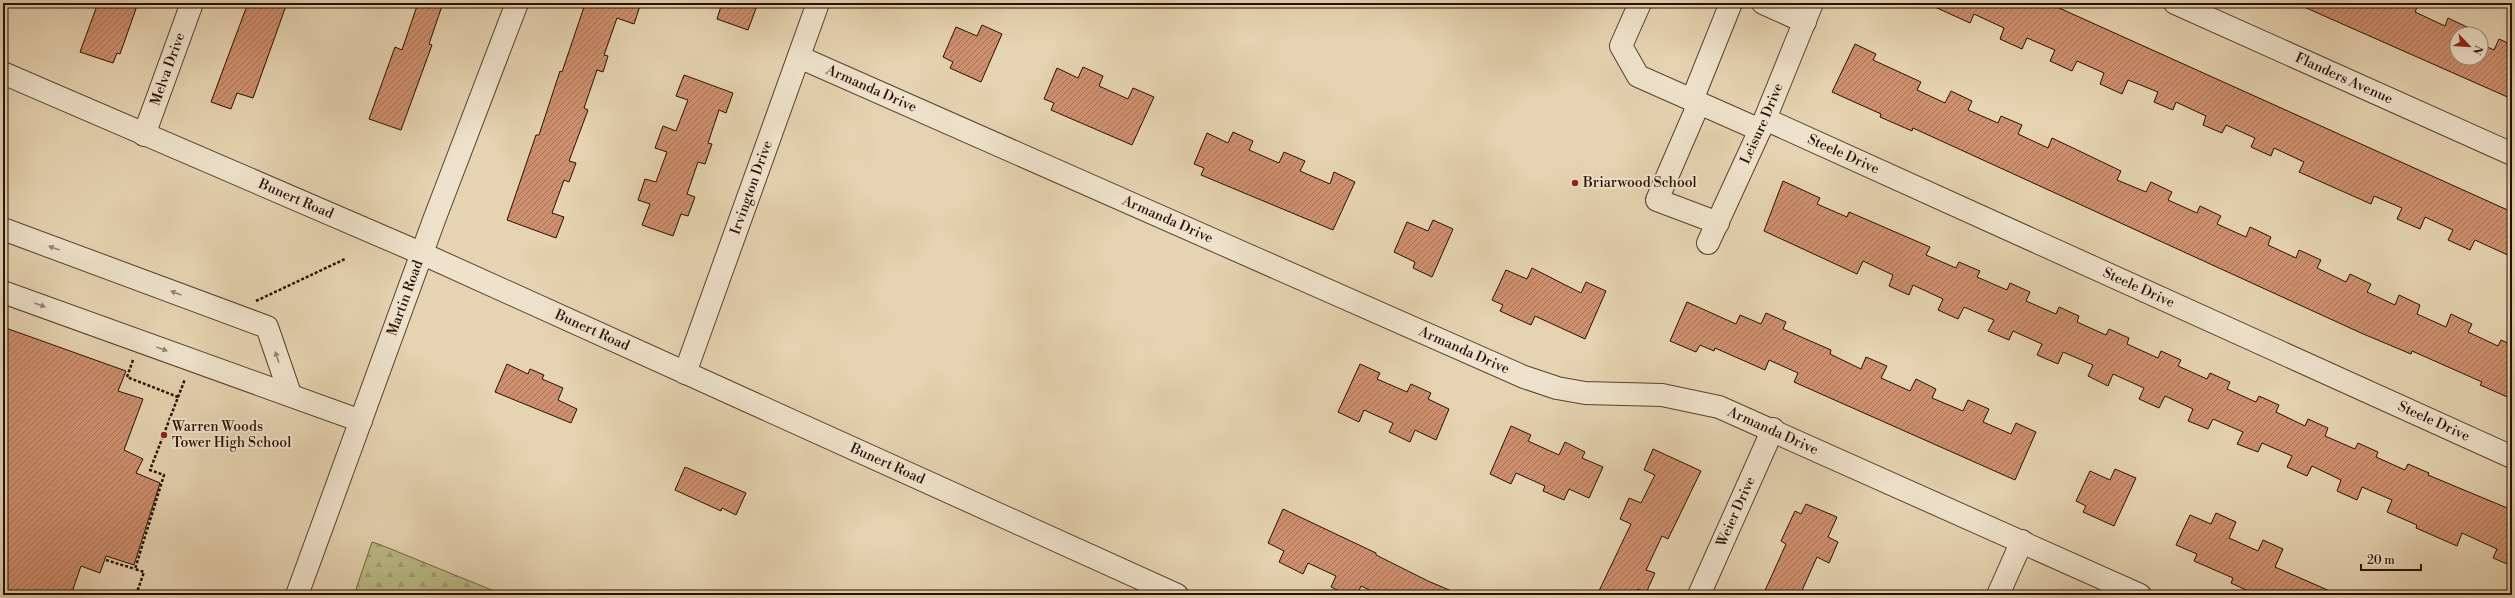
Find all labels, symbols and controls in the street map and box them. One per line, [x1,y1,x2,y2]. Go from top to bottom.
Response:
north arrow [2449,26,2489,66]
street label: Melva Drive [146,30,189,108]
text: N [2469,43,2485,57]
street label: Flanders Avenue [2292,49,2395,108]
street label: Armanda Drive [822,61,919,117]
street label: Leisure Drive [1736,81,1788,167]
street label: Steele Drive [1805,130,1882,178]
street label: Irvington Drive [726,138,777,237]
place label: Briarwood School [1582,174,1697,192]
street label: Bunert Road [255,175,336,223]
marker: Briarwood School [1570,178,1580,188]
street label: Armanda Drive [1119,191,1216,248]
one-way arrow [47,244,59,250]
street label: Martin Road [383,258,428,339]
street label: Steele Drive [2100,264,2177,312]
one-way arrow [169,289,181,295]
one-way arrow [34,302,46,308]
street label: Bunert Road [551,305,632,355]
street label: Armanda Drive [1415,322,1512,378]
one-way arrow [156,346,168,352]
one-way arrow [274,351,280,363]
street label: Steele Drive [2395,398,2472,446]
street label: Armanda Drive [1724,403,1821,459]
place label: Warren Woods Tower High School [171,418,291,452]
marker: Warren Woods Tower High School [159,430,169,440]
street label: Bunert Road [846,439,928,489]
street label: Weier Drive [1712,474,1760,551]
scale bar [2361,546,2421,572]
text: 20 m [2367,553,2395,568]

